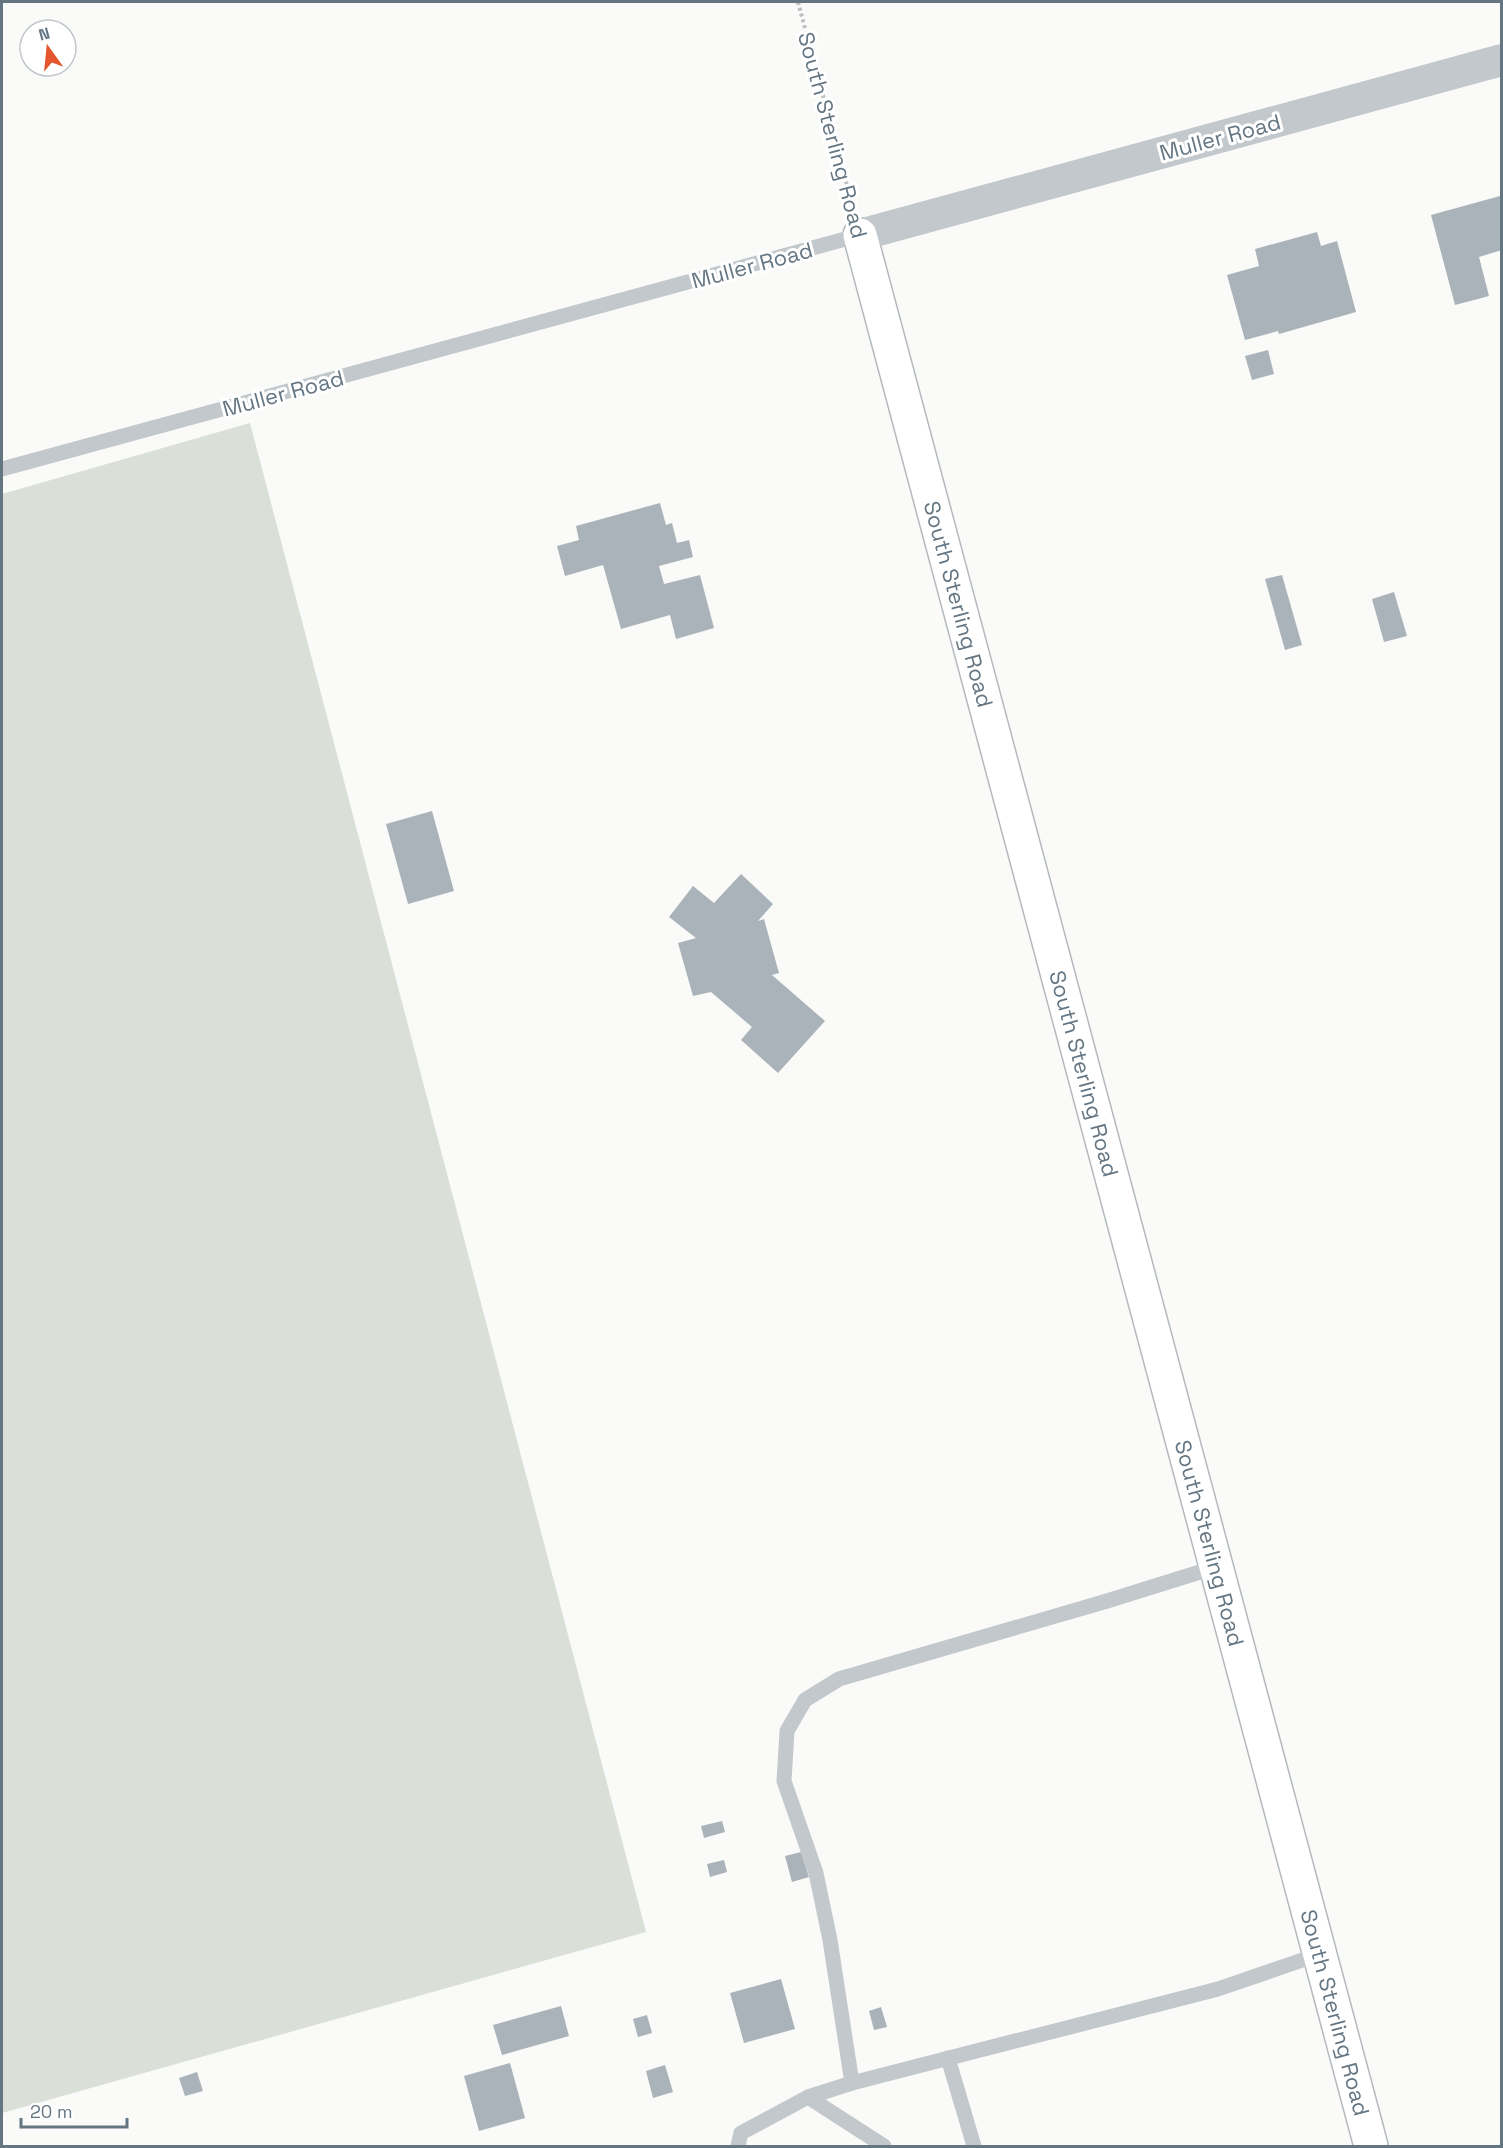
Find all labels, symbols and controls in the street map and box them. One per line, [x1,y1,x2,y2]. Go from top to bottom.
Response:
north arrow [18,18,78,78]
text: N [36,22,52,46]
street label: South Sterling Road [792,29,874,241]
street label: Muller Road [1156,107,1284,167]
street label: Muller Road [688,235,816,295]
street label: Muller Road [219,363,347,423]
street label: South Sterling Road [918,498,1000,710]
street label: South Sterling Road [1043,967,1125,1180]
street label: South Sterling Road [1169,1437,1251,1649]
street label: South Sterling Road [1294,1906,1376,2119]
scale bar [21,2091,128,2129]
text: 20 m [30,2100,73,2123]

